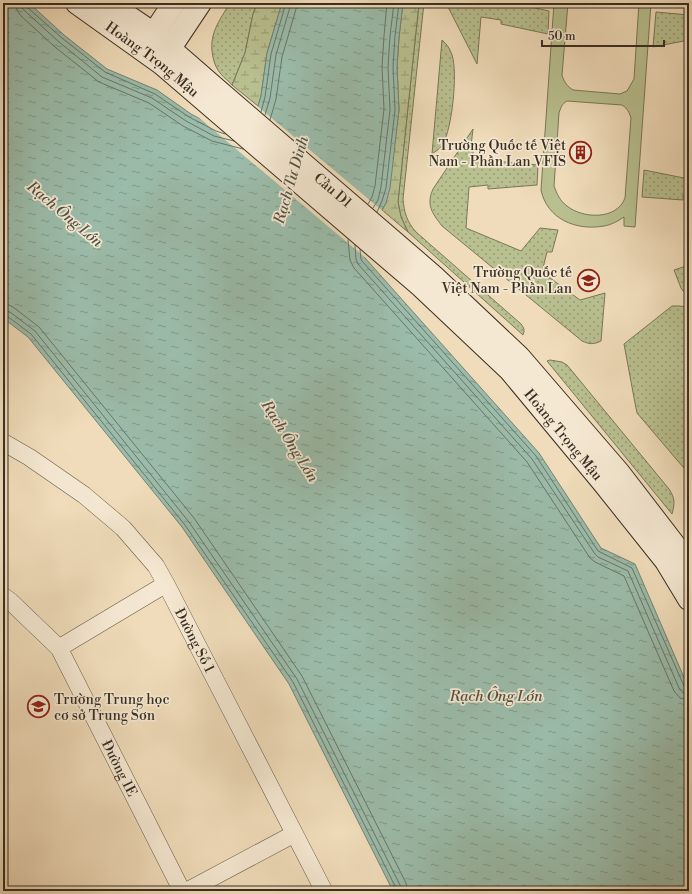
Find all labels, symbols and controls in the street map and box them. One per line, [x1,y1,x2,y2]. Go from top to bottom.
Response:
street label: Hoàng Trọng Mậu [101,18,202,102]
scale bar [542,22,664,48]
text: 50 m [548,29,576,44]
water label: Rạch Tư Dinh [270,133,313,227]
place label: Trường Quốc tế Việt Nam - Phần Lan VFIS [429,137,566,171]
building icon: Trường Quốc tế Việt Nam - Phần Lan VFIS [568,140,594,166]
street label: Cầu D1 [310,169,355,212]
water label: Rạch Ông Lớn [22,176,108,252]
place label: Trường Quốc tế Việt Nam - Phần Lan [440,264,573,298]
school or university icon: Trường Quốc tế Việt Nam - Phần Lan [575,267,601,293]
street label: Hoàng Trọng Mậu [520,386,606,485]
water label: Rạch Ông Lớn [256,395,323,486]
street label: Đường Số 1 [170,605,218,676]
water label: Rạch Ông Lớn [448,686,543,706]
place label: Trường Trung học cơ sở Trung Sơn [54,691,169,725]
school or university icon: Trường Trung học cơ sở Trung Sơn [25,694,51,720]
street label: Đường 1E [97,737,141,800]

